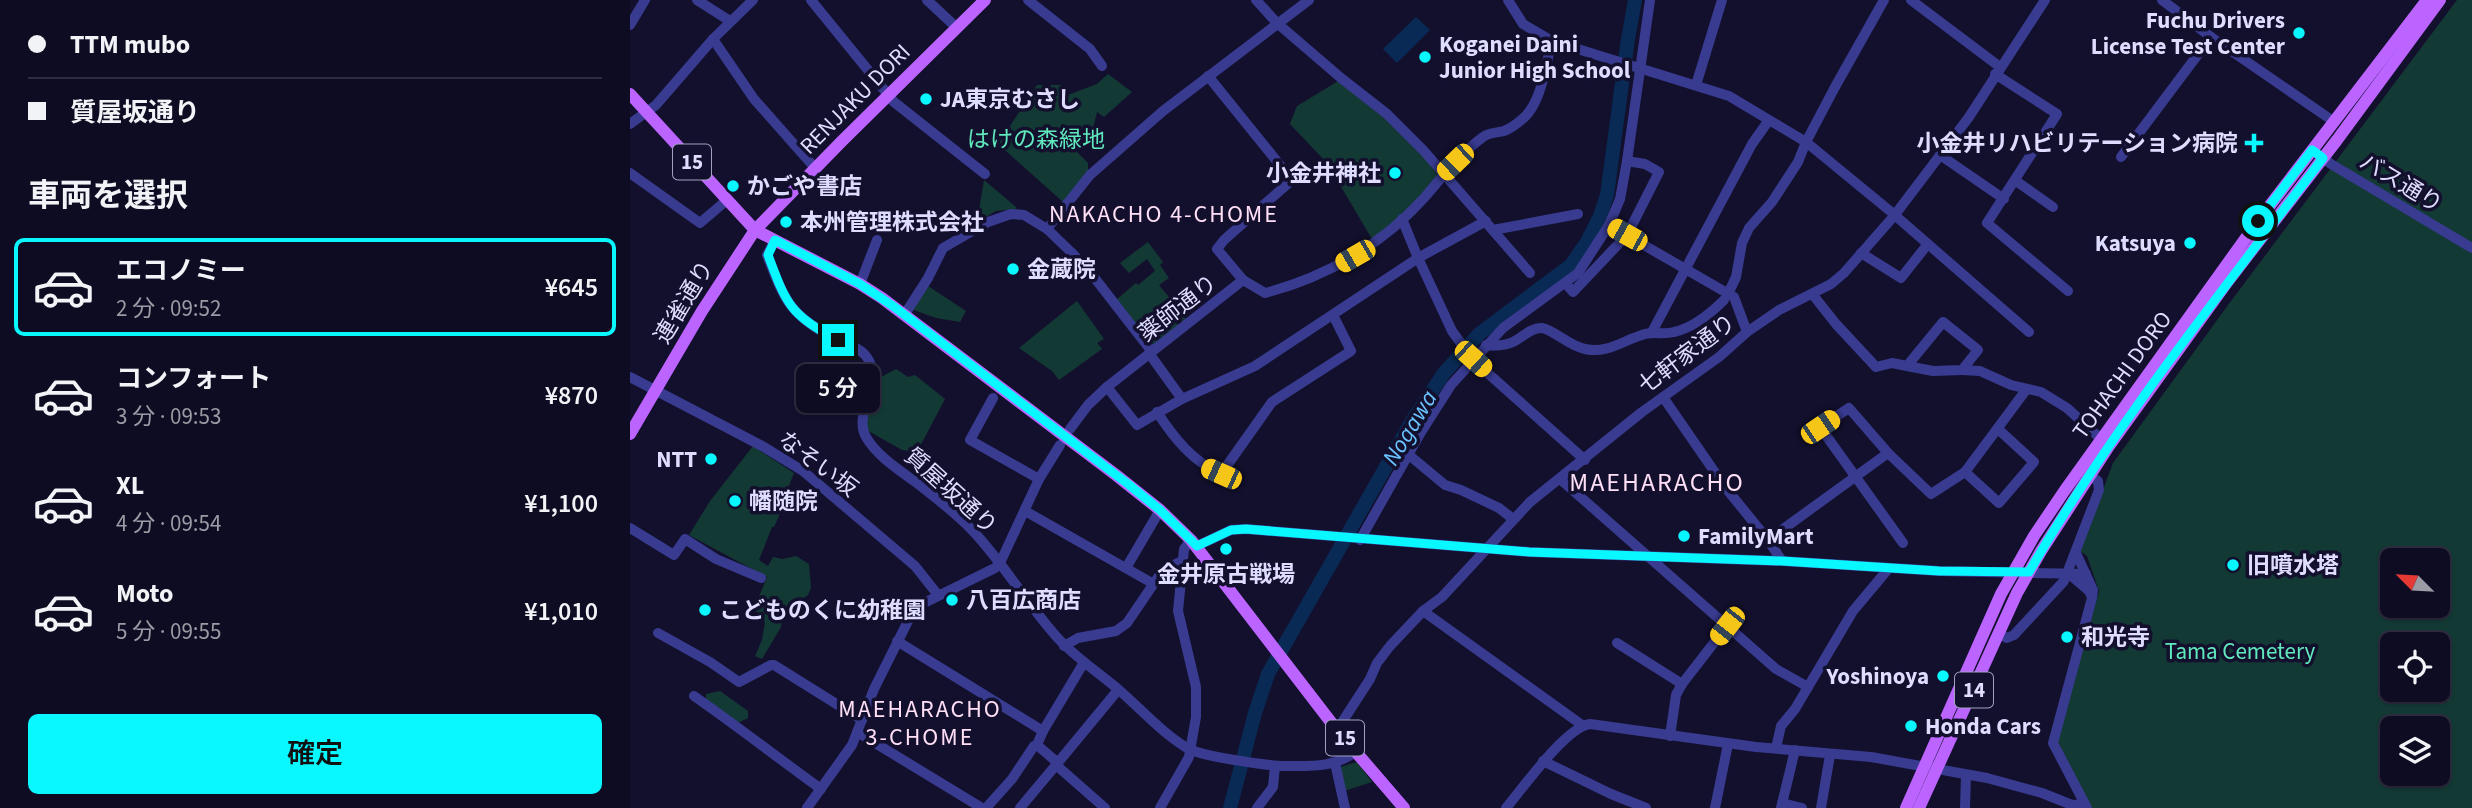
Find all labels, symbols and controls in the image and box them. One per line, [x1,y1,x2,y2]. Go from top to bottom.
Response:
place label: Fuchu Drivers License Test Center [2091,4,2286,63]
marker: Fuchu Drivers License Test Center [2291,25,2307,41]
text: TTM mubo [70,26,190,63]
place label: Koganei Daini Junior High School [1439,28,1631,87]
street label: RENJAKU DORI [792,36,918,162]
marker: Koganei Daini Junior High School [1417,49,1433,65]
place label: JA東京むさし [940,83,1080,116]
marker: JA東京むさし [918,91,934,107]
text: 質屋坂通り [70,94,200,131]
park label: はけの森緑地 [967,123,1105,156]
place label: 小金井リハビリテーション病院 [1916,127,2238,160]
marker: 小金井リハビリテーション病院 [2244,133,2264,153]
car [1433,140,1478,184]
road number: 15 [673,144,711,180]
street label: バス通り [2353,145,2449,221]
place label: 小金井神社 [1266,157,1381,190]
marker: 小金井神社 [1387,165,1403,181]
place label: かごや書店 [747,170,862,203]
text: 車両を選択 [28,173,188,219]
marker: かごや書店 [725,178,741,194]
district label: NAKACHO 4-CHOME [1049,197,1279,232]
route start [2242,205,2274,237]
place label: 本州管理株式会社 [800,206,984,239]
marker: 本州管理株式会社 [778,214,794,230]
car [1604,216,1651,254]
place label: Katsuya [2095,227,2176,260]
marker: Katsuya [2182,235,2198,251]
car [1332,236,1379,276]
text: エコノミー [116,252,246,289]
place label: 金蔵院 [1027,253,1096,286]
street label: 連雀通り [646,254,722,350]
icon: car [32,256,95,319]
marker: 金蔵院 [1005,261,1021,277]
street label: 薬師通り [1132,267,1224,349]
text: ¥645 [545,269,598,306]
text: 2 分 · 09:52 [116,292,221,325]
street label: TOHACHI DORO [2064,304,2180,446]
street label: 七軒家通り [1631,306,1743,402]
route end [822,324,854,356]
car [1451,337,1496,381]
text: コンフォート [116,360,271,397]
icon: car [32,364,95,427]
callout: 5 分 [796,364,880,414]
text: 5 分 [818,372,858,405]
text: ¥870 [545,377,598,414]
water label: Nogawa [1374,384,1446,472]
text: 3 分 · 09:53 [116,400,221,433]
car [1797,407,1844,447]
street label: なそい坂 [771,423,865,505]
street label: 質屋坂通り [897,440,1005,542]
place label: NTT [656,443,697,476]
marker: NTT [703,451,719,467]
car [1198,456,1245,492]
district label: MAEHARACHO [1569,464,1745,501]
text: XL [116,467,144,504]
icon: car [32,472,95,535]
text: ¥1,100 [524,485,598,522]
place label: 幡随院 [749,485,818,518]
marker: 幡随院 [727,493,743,509]
text: 4 分 · 09:54 [116,507,221,540]
place label: FamilyMart [1698,520,1814,553]
marker: FamilyMart [1676,528,1692,544]
marker: 金井原古戦場 [1218,541,1234,557]
north arrow [2380,548,2450,618]
map controls [2380,548,2450,786]
place label: 旧噴水塔 [2247,549,2339,582]
marker: 旧噴水塔 [2225,557,2241,573]
place label: 金井原古戦場 [1157,558,1295,591]
text: Moto [116,575,173,612]
icon: car [32,580,95,643]
place label: 八百広商店 [966,584,1081,617]
marker: 八百広商店 [944,592,960,608]
text: ¥1,010 [524,593,598,630]
place label: こどものくに幼稚園 [719,594,926,627]
marker: こどものくに幼稚園 [697,602,713,618]
car [1706,603,1749,649]
text: 5 分 · 09:55 [116,615,221,648]
place label: 和光寺 [2081,621,2150,654]
marker: 和光寺 [2059,629,2075,645]
button: locate [2380,632,2450,702]
park label: Tama Cemetery [2165,635,2315,668]
place label: Yoshinoya [1825,660,1929,693]
marker: Yoshinoya [1935,668,1951,684]
road number: 14 [1955,672,1993,708]
district label: MAEHARACHO 3-CHOME [838,692,1002,755]
place label: Honda Cars [1925,710,2041,743]
button: 確定 [28,714,602,794]
button: layers [2380,716,2450,786]
marker: Honda Cars [1903,718,1919,734]
road number: 15 [1326,720,1364,756]

